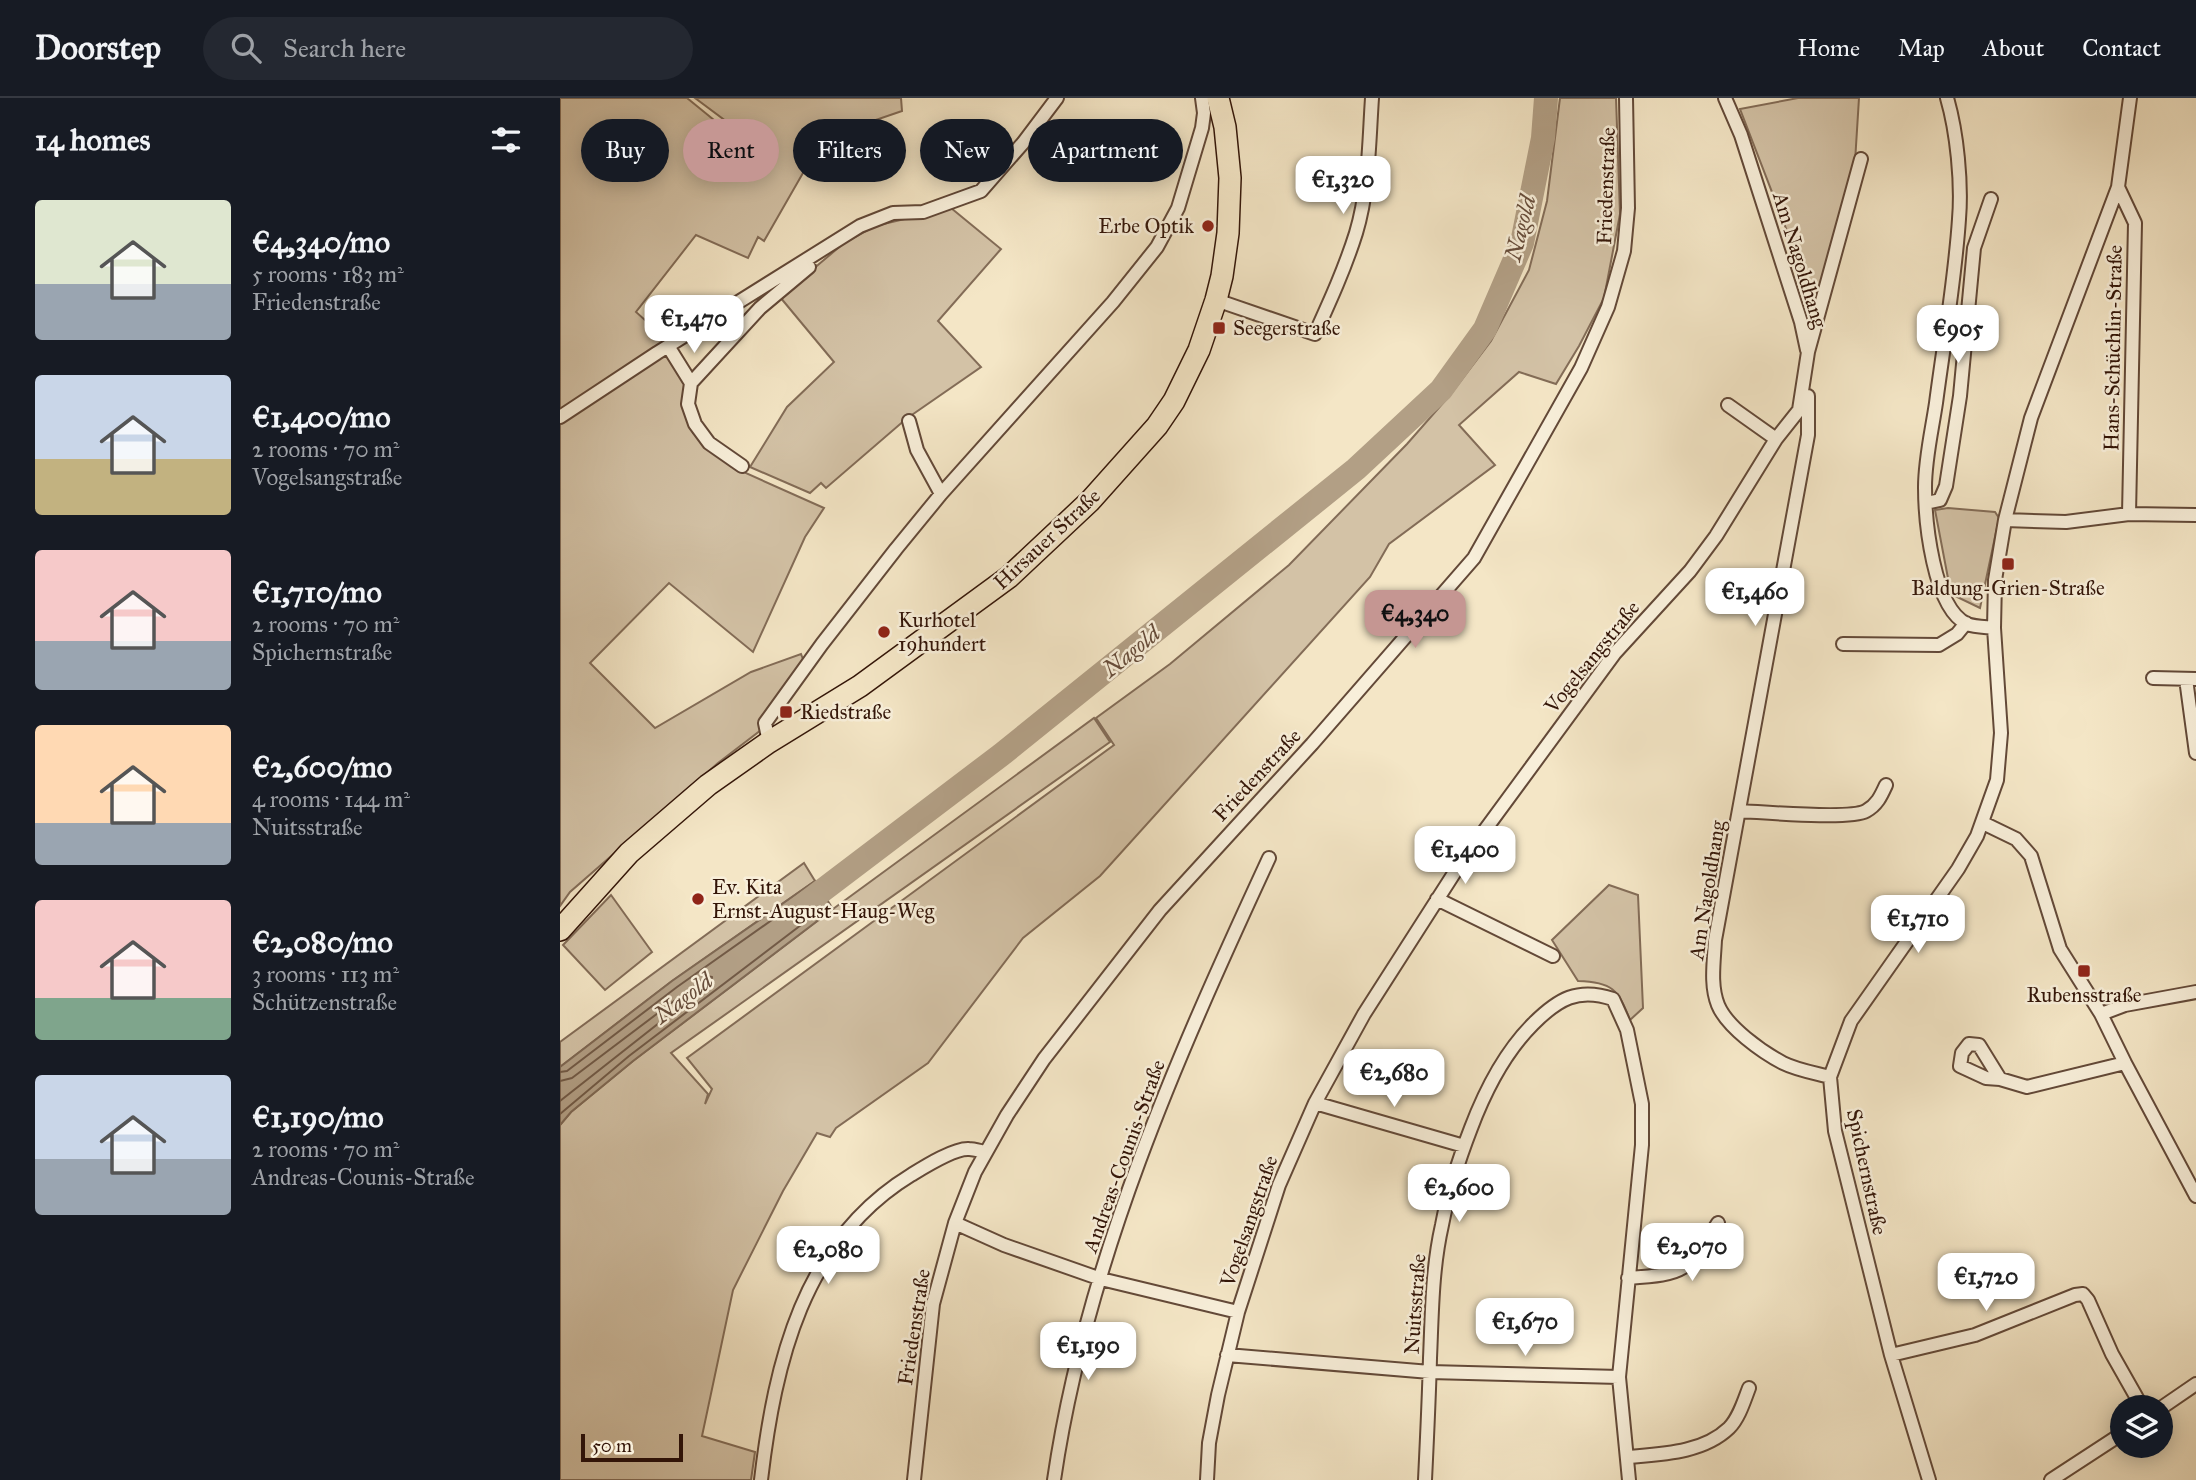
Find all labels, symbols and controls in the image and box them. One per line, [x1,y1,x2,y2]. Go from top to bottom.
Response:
search box [203,17,693,80]
text: Doorstep [35,28,161,68]
icon: search [227,29,265,67]
text: Search here [283,32,406,64]
text: Home [1797,33,1860,63]
text: Map [1898,33,1945,63]
text: About [1983,33,2044,63]
text: Contact [2082,33,2161,63]
chip: Buy [581,119,669,182]
chip: Rent [683,119,779,182]
chip: Filters [793,119,906,182]
chip: New [920,119,1014,182]
chip: Apartment [1028,119,1183,182]
icon: filters [487,121,525,159]
text: 14 homes [35,122,150,158]
street label: Friedenstraße [1591,127,1621,245]
pin: €1,320 [1286,156,1400,216]
text: €1,320 [1312,165,1374,193]
street label: Am Nagoldhang [1767,188,1833,331]
water label: Nagold [1498,190,1542,266]
place label: Erbe Optik [1098,213,1194,239]
marker: Erbe Optik [1200,218,1216,234]
text: €4,340/mo [252,224,390,260]
icon: home [91,228,175,312]
street label: Hans-Schüchlin-Straße [2098,244,2128,451]
text: 5 rooms · 183 m² [252,260,404,288]
text: Friedenstraße [252,288,381,316]
pin: €1,470 [637,296,751,355]
text: €1,470 [661,304,727,332]
pin: €905 [1917,306,1999,365]
text: €905 [1933,314,1983,342]
place label: Seegerstraße [1233,315,1341,341]
marker: Seegerstraße [1211,320,1227,336]
text: €1,400/mo [252,399,391,435]
icon: home [91,403,175,487]
text: 2 rooms · 70 m² [252,435,400,463]
text: Vogelsangstraße [252,463,402,491]
street label: Hirsauer Straße [988,483,1106,595]
marker: Baldung-Grien-Straße [2000,556,2016,572]
pin: €1,460 [1698,568,1812,628]
text: €1,710/mo [252,574,382,610]
place label: Baldung-Grien-Straße [1911,575,2105,601]
text: €1,460 [1721,577,1789,605]
icon: home [91,578,175,662]
pin: €4,340 [1358,590,1472,650]
street label: Vogelsangstraße [1538,595,1645,719]
text: €4,340 [1381,599,1449,627]
place label: Kurhotel 19hundert [898,607,987,657]
text: 2 rooms · 70 m² [252,610,400,638]
water label: Nagold [1095,618,1167,684]
marker: Kurhotel 19hundert [876,624,892,640]
text: Spichernstraße [252,638,392,666]
place label: Riedstraße [800,699,891,725]
marker: Riedstraße [778,704,794,720]
street label: Friedenstraße [1207,723,1307,827]
text: €2,600/mo [252,749,392,785]
icon: home [91,753,175,837]
text: 4 rooms · 144 m² [252,785,410,813]
text: Nuitsstraße [252,813,363,841]
street label: Am Nagoldhang [1683,818,1731,963]
pin: €1,400 [1408,826,1522,886]
text: €1,400 [1431,835,1500,863]
place label: Ev. Kita Ernst-August-Haug-Weg [712,874,934,924]
marker: Ev. Kita Ernst-August-Haug-Weg [690,891,706,907]
pin: €1,710 [1861,896,1975,955]
text: €1,710 [1887,904,1949,932]
text: €2,080/mo [252,924,393,960]
icon: home [91,928,175,1012]
text: 3 rooms · 113 m² [252,960,399,988]
marker: Rubensstraße [2076,963,2092,979]
water label: Nagold [646,966,720,1030]
place label: Rubensstraße [2026,982,2142,1008]
text: Schützenstraße [252,988,397,1016]
pin: €2,680 [1337,1049,1451,1109]
street label: Andreas-Counis-Straße [1077,1056,1171,1257]
text: €2,680 [1359,1058,1429,1086]
text: €1,190/mo [252,1099,384,1135]
icon: home [91,1103,175,1187]
street label: Spichernstraße [1841,1107,1893,1238]
text: 2 rooms · 70 m² [252,1135,400,1163]
street label: Vogelsangstraße [1214,1152,1284,1291]
text: Andreas-Counis-Straße [252,1163,475,1191]
pin: €2,600 [1402,1164,1516,1224]
text: €2,600 [1424,1173,1494,1201]
pin: €2,070 [1635,1224,1749,1283]
pin: €2,080 [771,1226,885,1286]
text: €2,070 [1657,1232,1727,1260]
text: €2,080 [793,1235,863,1263]
street label: Nuitsstraße [1399,1253,1432,1355]
pin: €1,720 [1929,1254,2043,1313]
text: €1,720 [1954,1262,2018,1290]
street label: Friedenstraße [892,1267,936,1387]
pin: €1,670 [1468,1298,1582,1358]
text: €1,670 [1492,1307,1558,1335]
pin: €1,190 [1031,1322,1145,1382]
text: €1,190 [1056,1331,1120,1359]
map controls [2110,1395,2173,1458]
button: layers [2110,1395,2173,1458]
scale bar [581,1431,682,1463]
text: 50 m [592,1434,632,1457]

